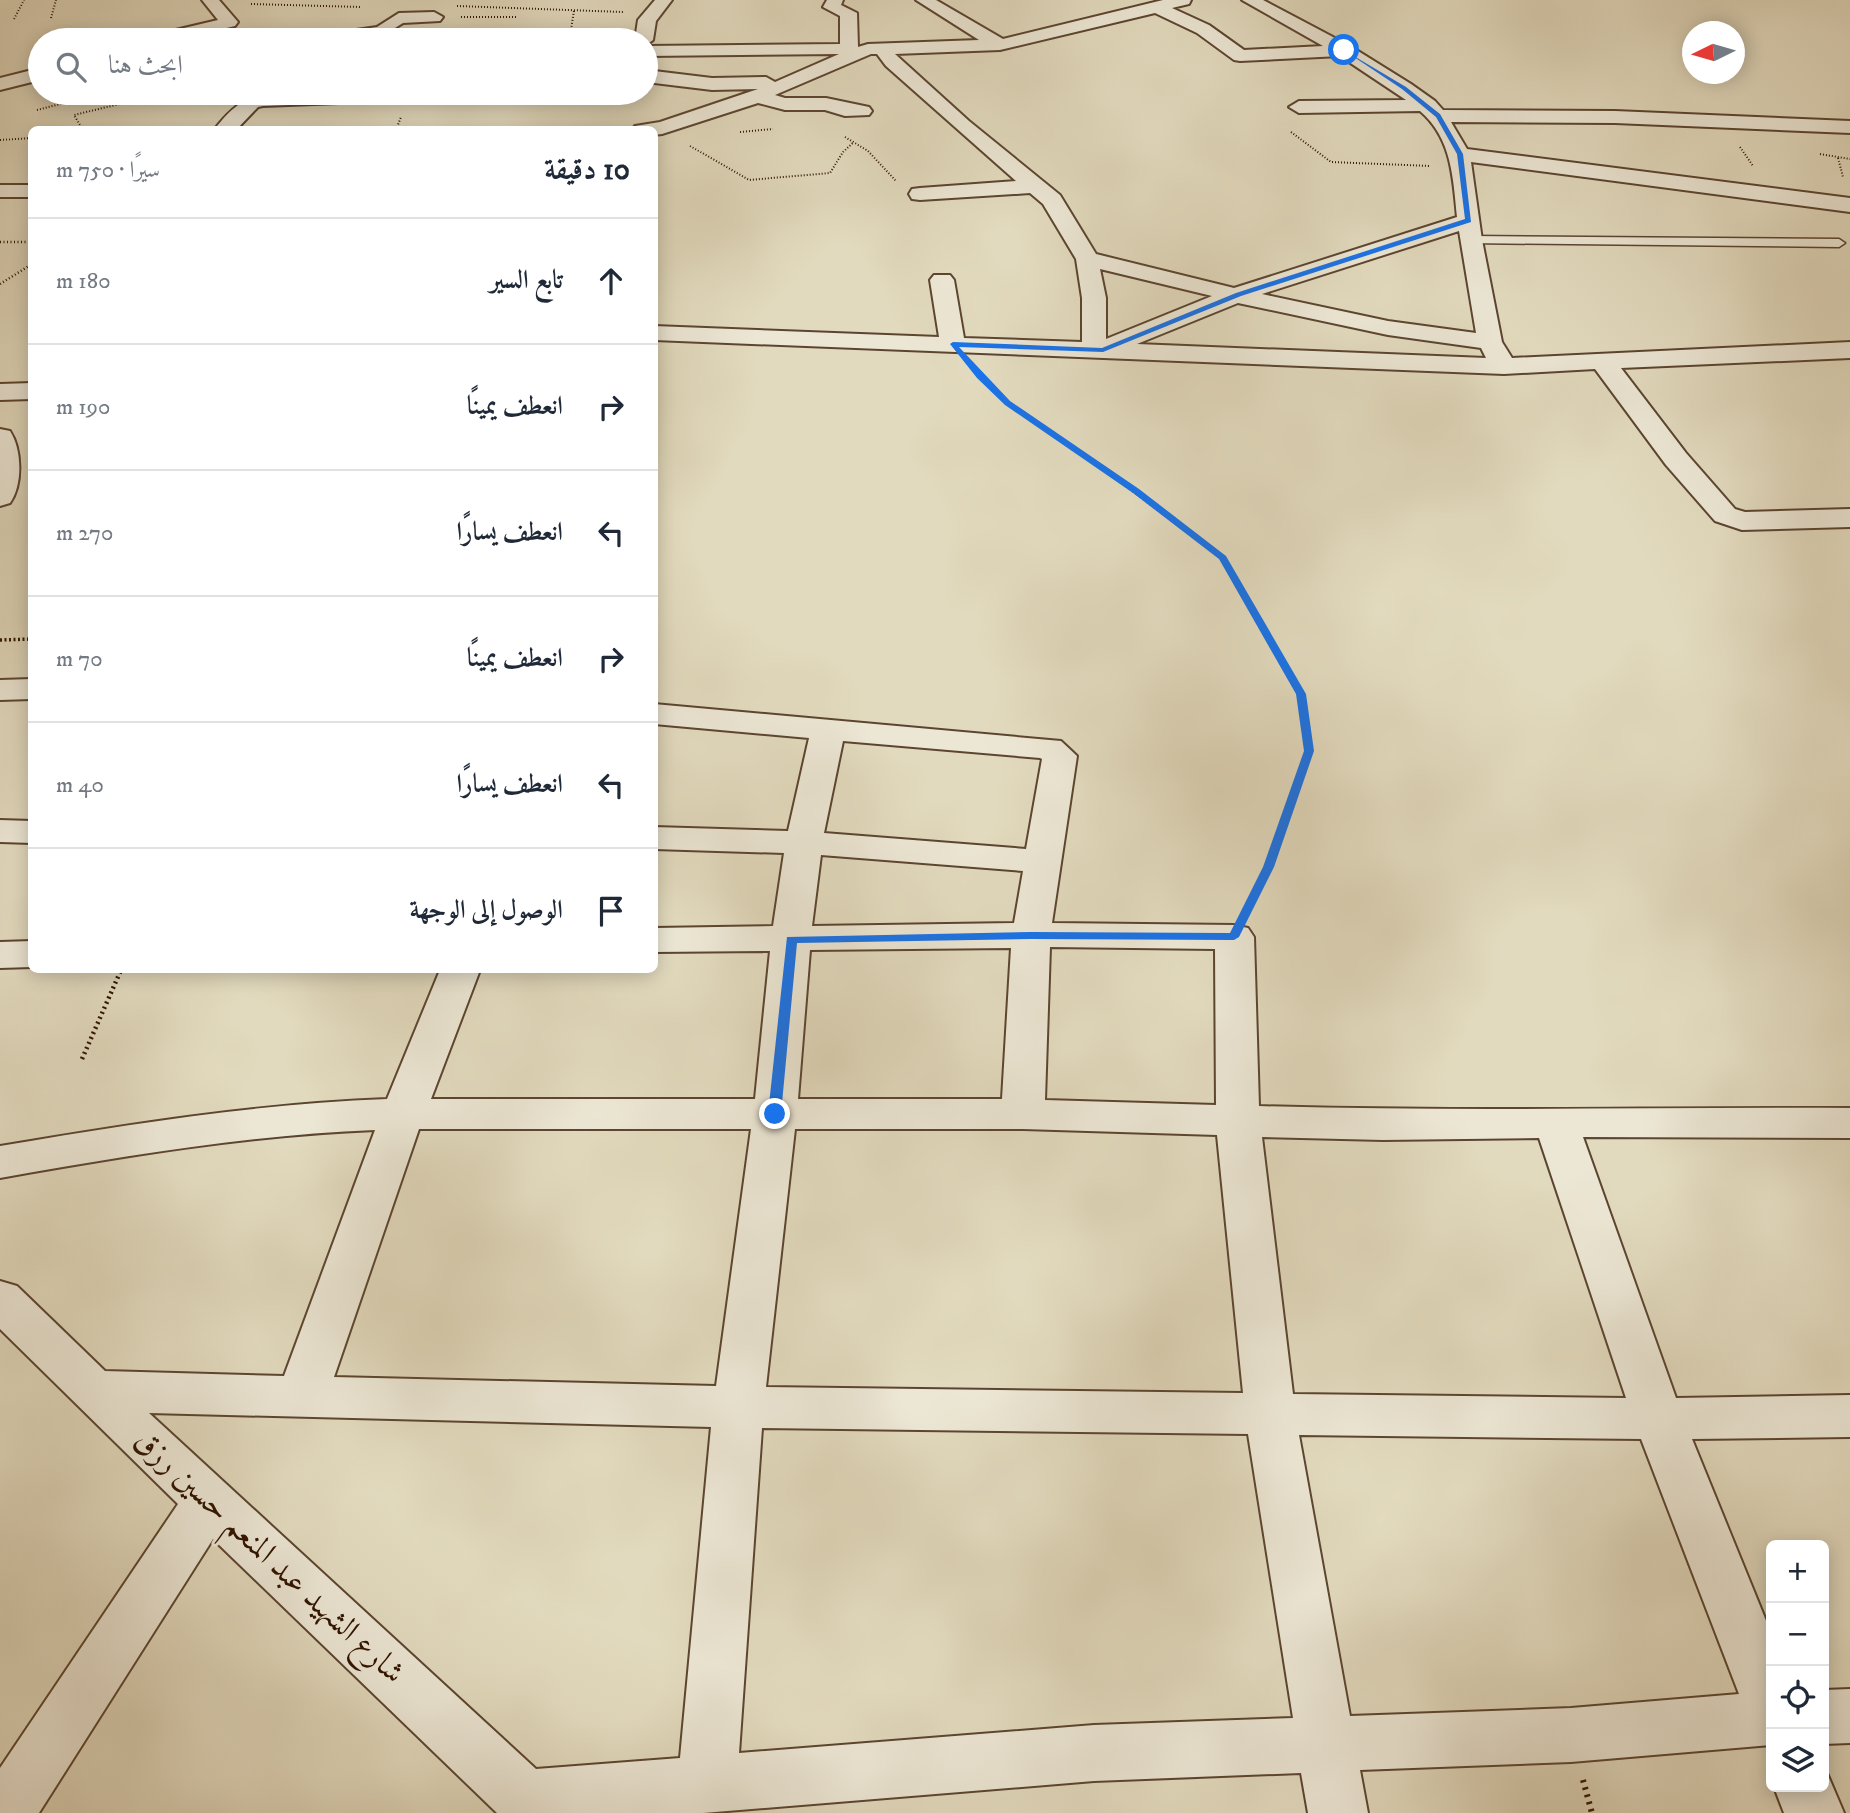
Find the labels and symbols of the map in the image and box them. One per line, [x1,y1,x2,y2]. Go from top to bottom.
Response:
north arrow [1682,21,1745,84]
route start [1328,34,1359,65]
route end [759,1098,790,1129]
street label: شارع الشهيد عبد المنعم حسين رزق [120,1421,413,1699]

